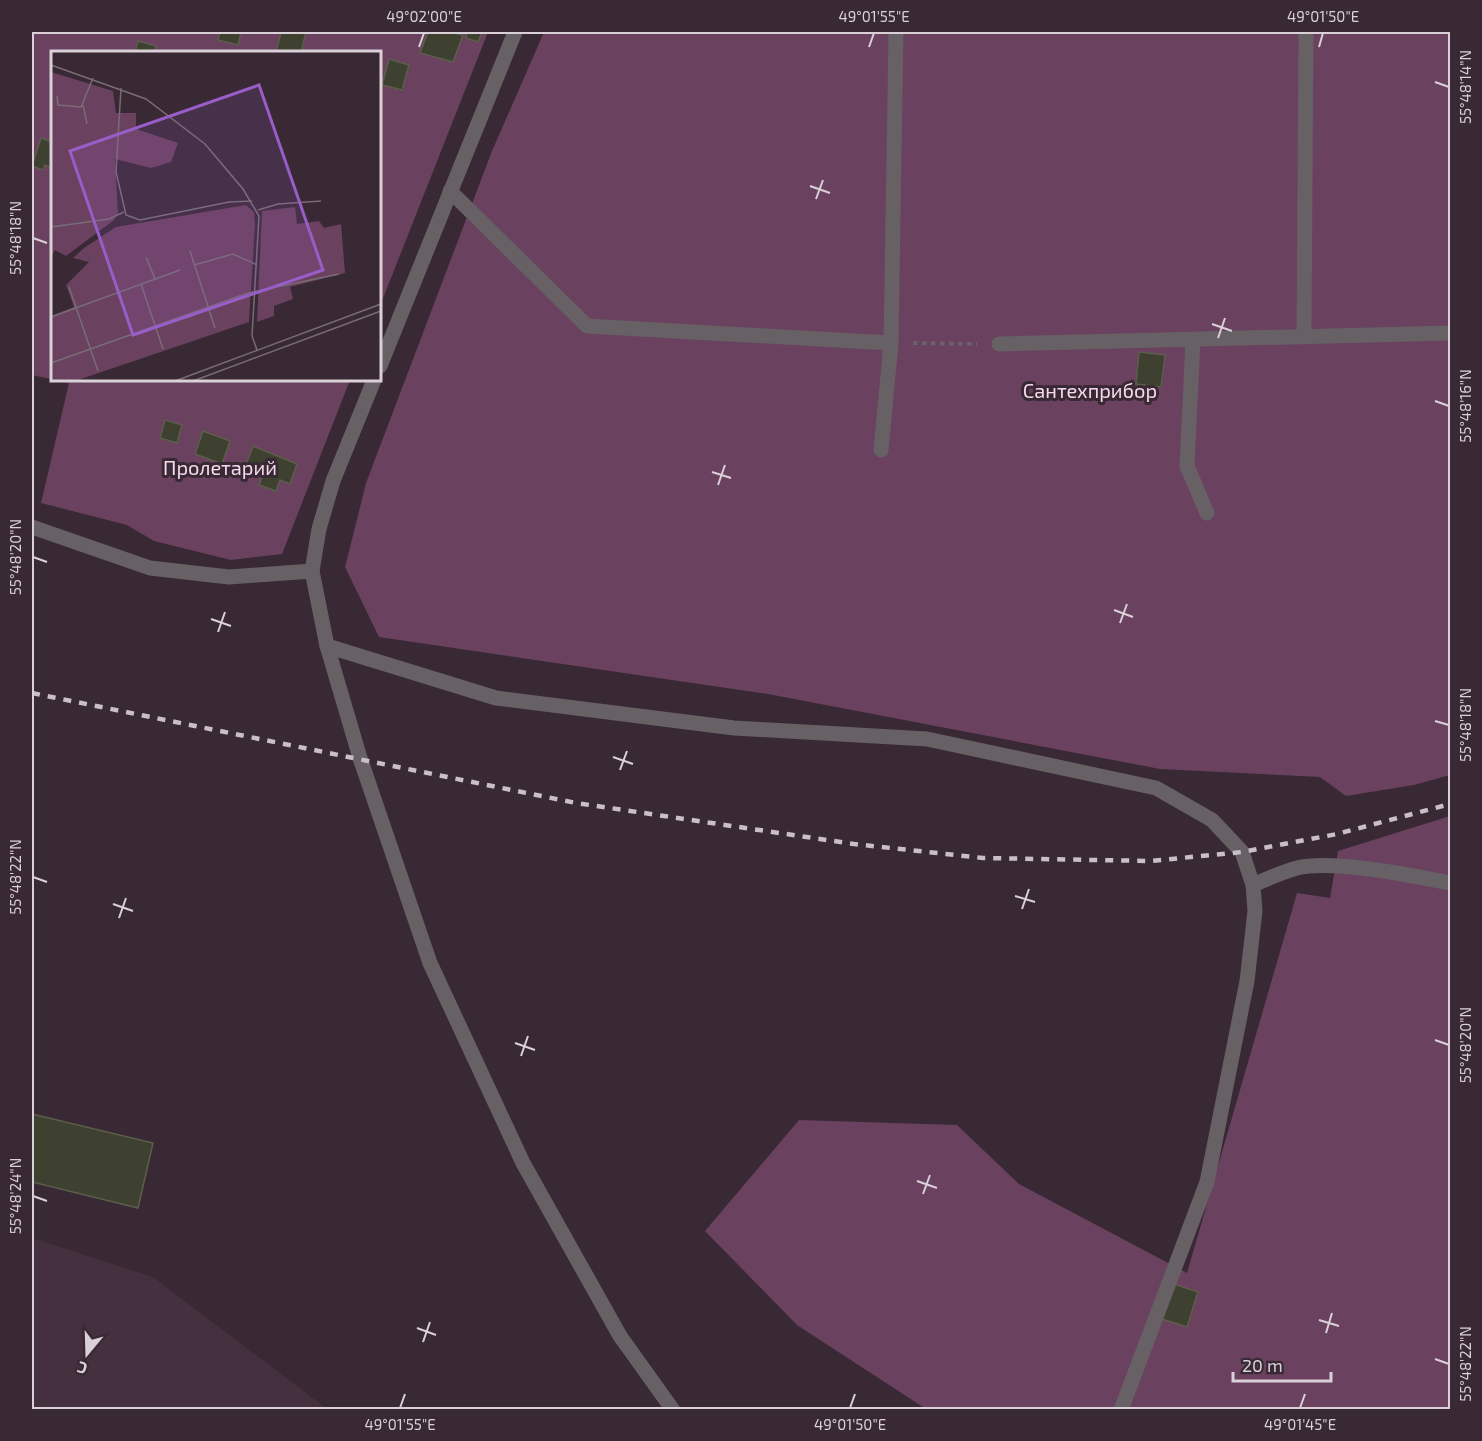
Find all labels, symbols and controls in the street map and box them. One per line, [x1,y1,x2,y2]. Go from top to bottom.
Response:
text: 49°02'00"E [386,7,462,25]
text: 49°01'55"E [838,7,910,25]
text: 49°01'50"E [1287,7,1359,25]
text: 55°48'14"N [1456,50,1474,124]
inset map [51,51,381,381]
text: 55°48'18"N [6,201,24,275]
text: 55°48'16"N [1456,369,1474,443]
park label: Сантехприбор [1023,378,1157,402]
park label: Пролетарий [163,455,277,479]
text: 55°48'20"N [6,519,24,595]
text: 55°48'18"N [1456,688,1474,762]
text: 55°48'22"N [6,839,24,915]
text: 55°48'20"N [1456,1007,1474,1083]
text: 55°48'24"N [6,1158,24,1234]
north arrow [57,1324,117,1384]
text: 55°48'22"N [1456,1326,1474,1402]
scale bar [1233,1345,1330,1383]
text: 20 m [1242,1354,1283,1376]
text: С [74,1358,90,1379]
text: 49°01'55"E [364,1415,436,1433]
text: 49°01'50"E [814,1415,886,1433]
text: 49°01'45"E [1264,1415,1336,1433]

